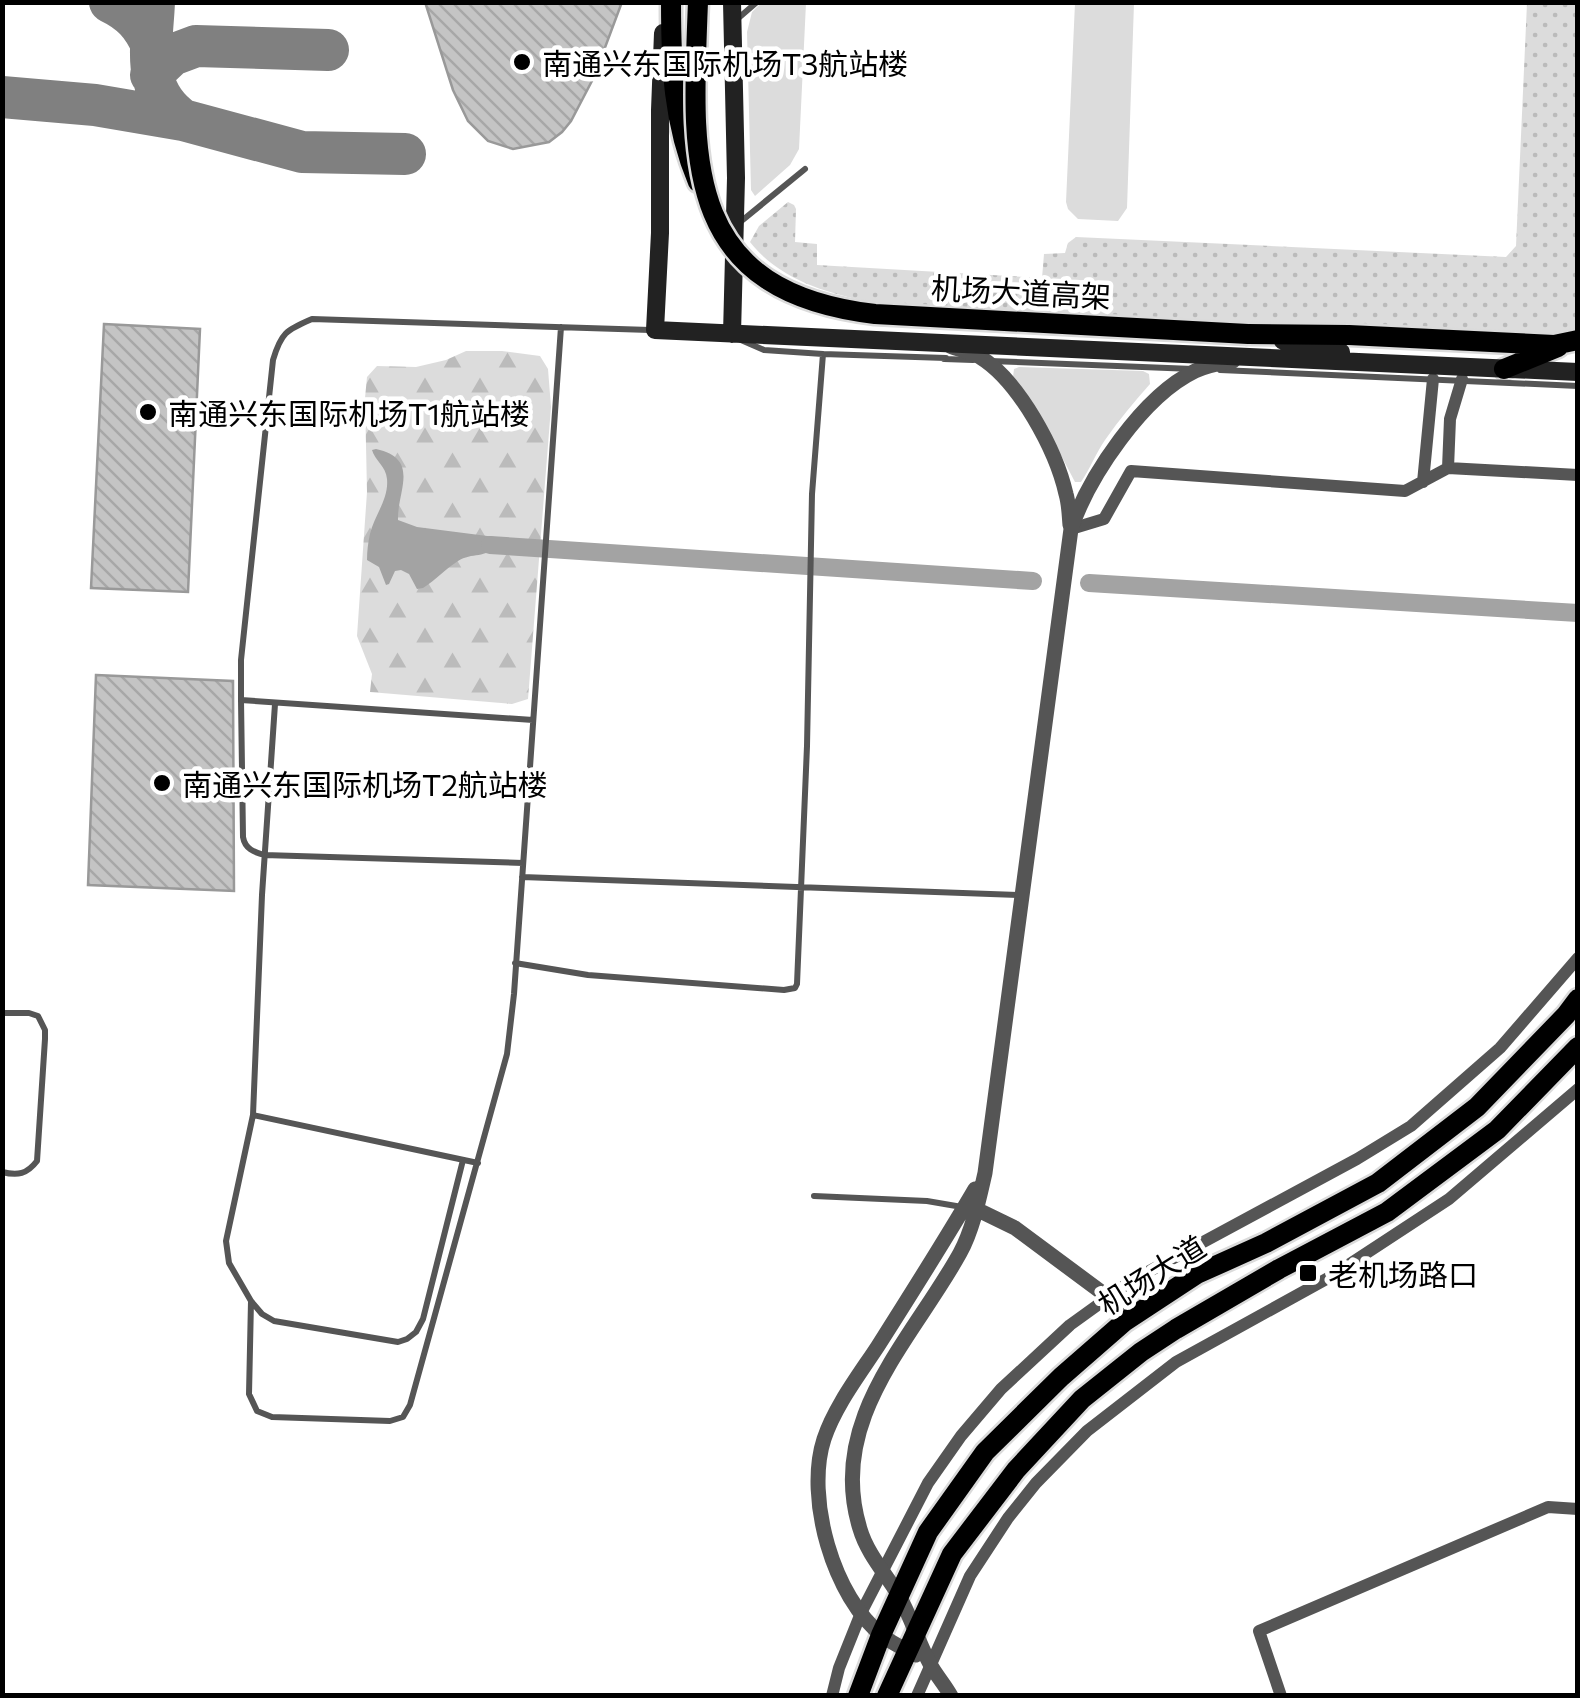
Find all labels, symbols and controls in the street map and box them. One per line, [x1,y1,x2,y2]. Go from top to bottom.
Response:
place label: 南通兴东国际机场T3航站楼 [542,44,908,81]
marker: 南通兴东国际机场T3航站楼 [511,51,533,73]
street label: 机场大道高架 [930,268,1112,314]
place label: 南通兴东国际机场T1航站楼 [168,394,530,431]
marker: 南通兴东国际机场T1航站楼 [137,401,159,423]
place label: 南通兴东国际机场T2航站楼 [182,765,548,802]
marker: 南通兴东国际机场T2航站楼 [151,772,173,794]
street label: 机场大道 [1090,1227,1212,1321]
place label: 老机场路口 [1328,1255,1478,1292]
marker: 老机场路口 [1297,1262,1319,1284]

